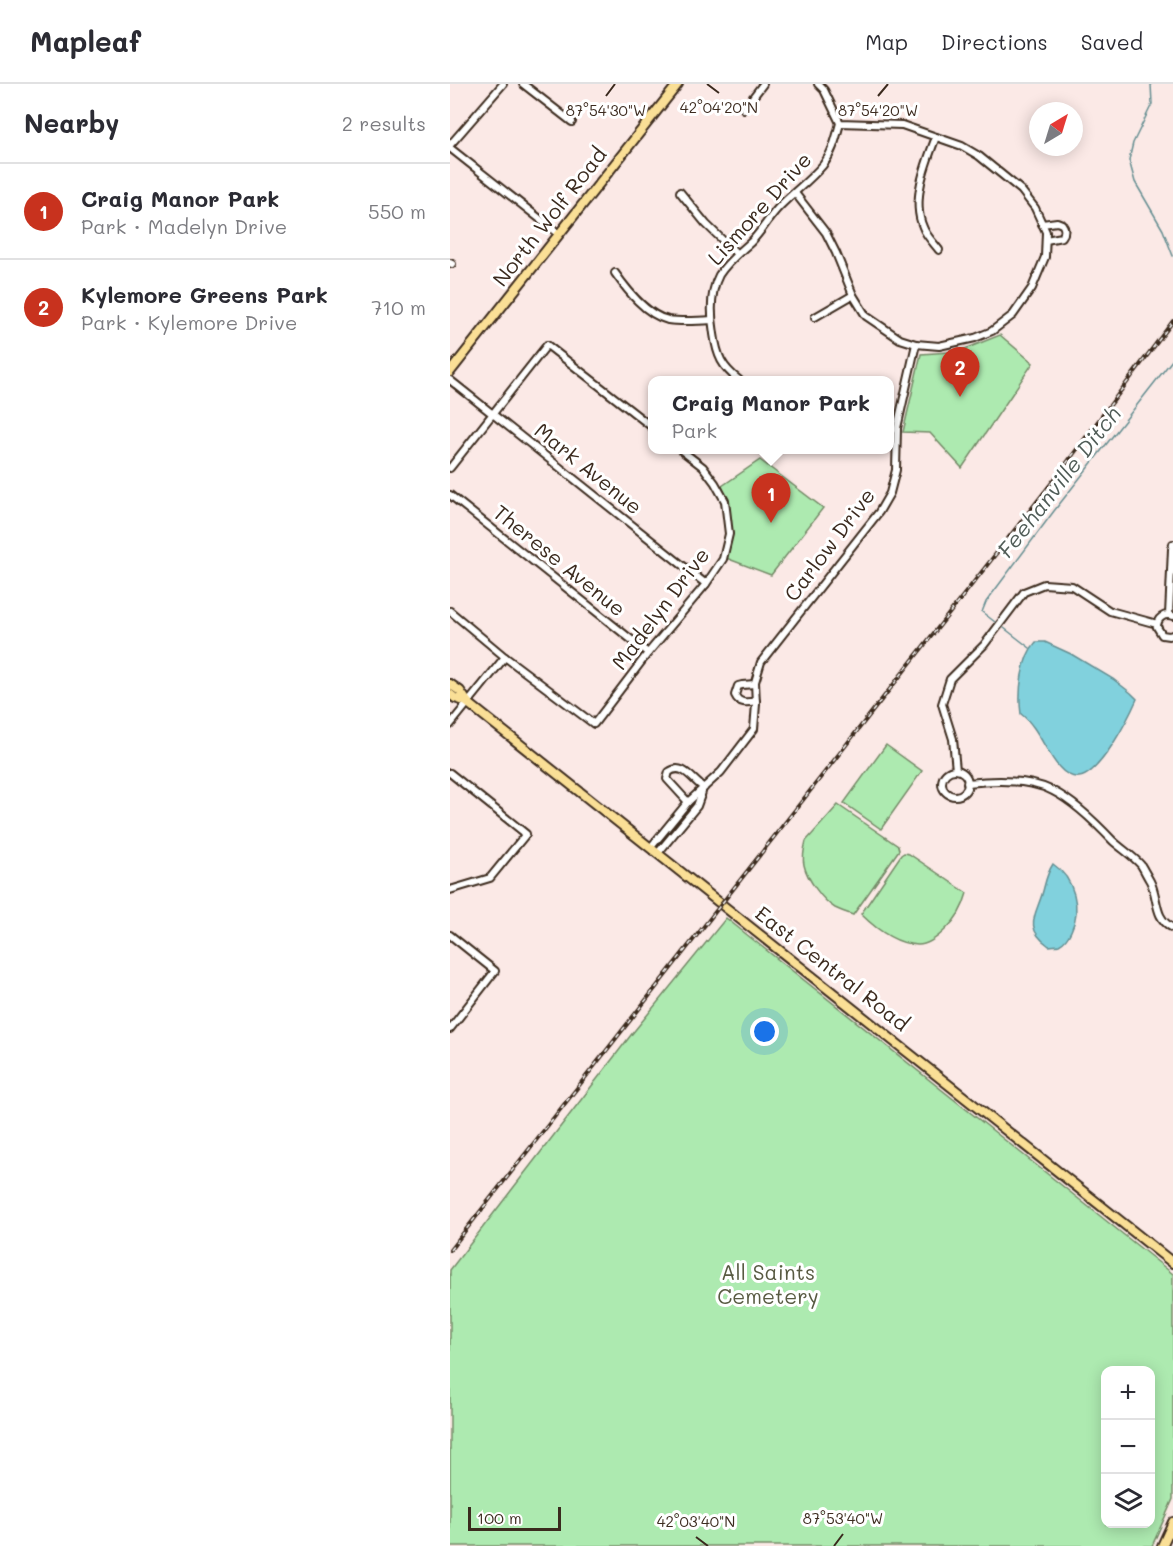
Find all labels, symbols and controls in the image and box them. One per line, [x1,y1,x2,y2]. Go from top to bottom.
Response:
text: Mapleaf [30,23,141,59]
text: Map [865,28,908,55]
text: Directions [941,28,1048,55]
text: Saved [1081,28,1143,55]
text: 42°04'20"N [680,97,758,117]
text: 87°54'30"W [566,100,646,120]
text: 87°54'20"W [838,100,918,120]
north arrow [1029,102,1083,156]
text: Nearby [24,106,119,140]
text: 2 results [342,110,426,136]
street label: North Wolf Road [486,141,612,291]
street label: Lismore Drive [701,146,817,270]
text: Craig Manor Park [81,184,279,213]
text: 1 [39,198,48,224]
text: 550 m [368,198,426,224]
text: Park · Madelyn Drive [81,213,287,239]
text: Kylemore Greens Park [81,280,328,309]
text: 2 [38,294,49,320]
text: 710 m [371,294,426,320]
text: Park · Kylemore Drive [81,309,297,335]
pin: 2 [940,348,980,397]
popup [648,376,894,454]
text: Craig Manor Park [672,388,870,417]
water label: Feehanville Ditch [990,400,1127,563]
street label: Mark Avenue [530,416,648,520]
text: Park [672,417,717,443]
pin: 1 [752,474,790,523]
street label: Carlow Drive [777,482,880,606]
street label: Therese Avenue [488,498,632,622]
street label: Madelyn Drive [605,542,715,675]
street label: East Central Road [751,899,915,1036]
your location [750,1017,779,1046]
park label: All Saints Cemetery [717,1258,819,1309]
map controls [1101,1366,1155,1528]
button: + [1101,1366,1155,1420]
button: − [1101,1420,1155,1474]
button: layers [1101,1474,1155,1528]
scale bar [468,1504,561,1532]
text: 100 m [477,1507,522,1528]
text: 87°53'40"W [803,1508,883,1528]
text: 42°03'40"N [657,1511,735,1531]

